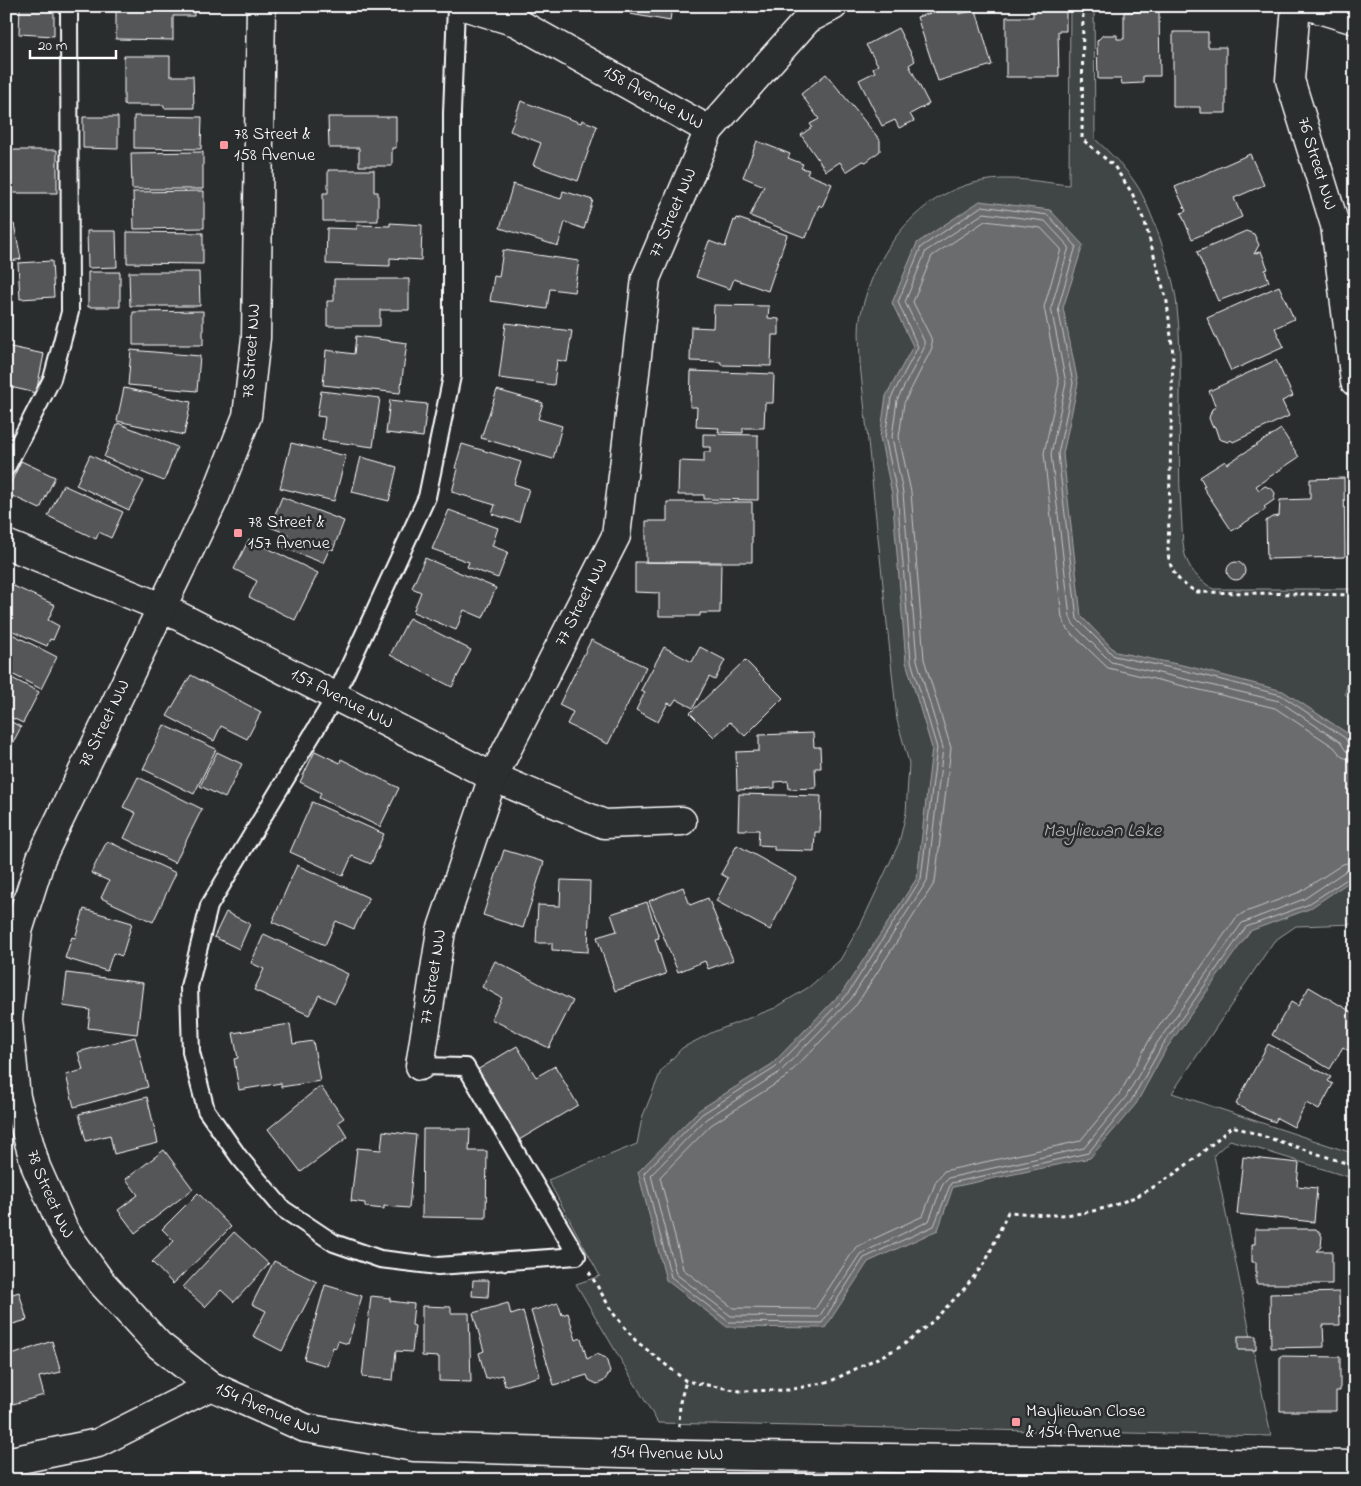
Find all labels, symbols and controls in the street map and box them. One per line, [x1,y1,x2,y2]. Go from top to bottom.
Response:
scale bar [30,28,116,60]
text: 20 m [38,35,68,57]
street label: 158 Avenue NW [598,60,708,137]
street label: 76 Street NW [1289,114,1343,214]
place label: 78 Street & 158 Avenue [234,122,316,169]
marker: 78 Street & 158 Avenue [218,139,230,151]
street label: 77 Street NW [643,164,704,262]
street label: 78 Street NW [236,303,268,399]
place label: 78 Street & 157 Avenue [248,510,331,557]
marker: 78 Street & 157 Avenue [232,527,244,539]
street label: 77 Street NW [549,554,615,651]
street label: 157 Avenue NW [285,662,397,737]
street label: 78 Street NW [73,676,137,772]
water label: Mayliewan Lake [1043,818,1163,845]
street label: 77 Street NW [414,928,454,1026]
street label: 78 Street NW [19,1147,80,1245]
street label: 154 Avenue NW [211,1376,322,1443]
place label: Mayliewan Close & 154 Avenue [1026,1399,1146,1446]
marker: Mayliewan Close & 154 Avenue [1010,1416,1022,1428]
street label: 154 Avenue NW [610,1440,723,1469]

